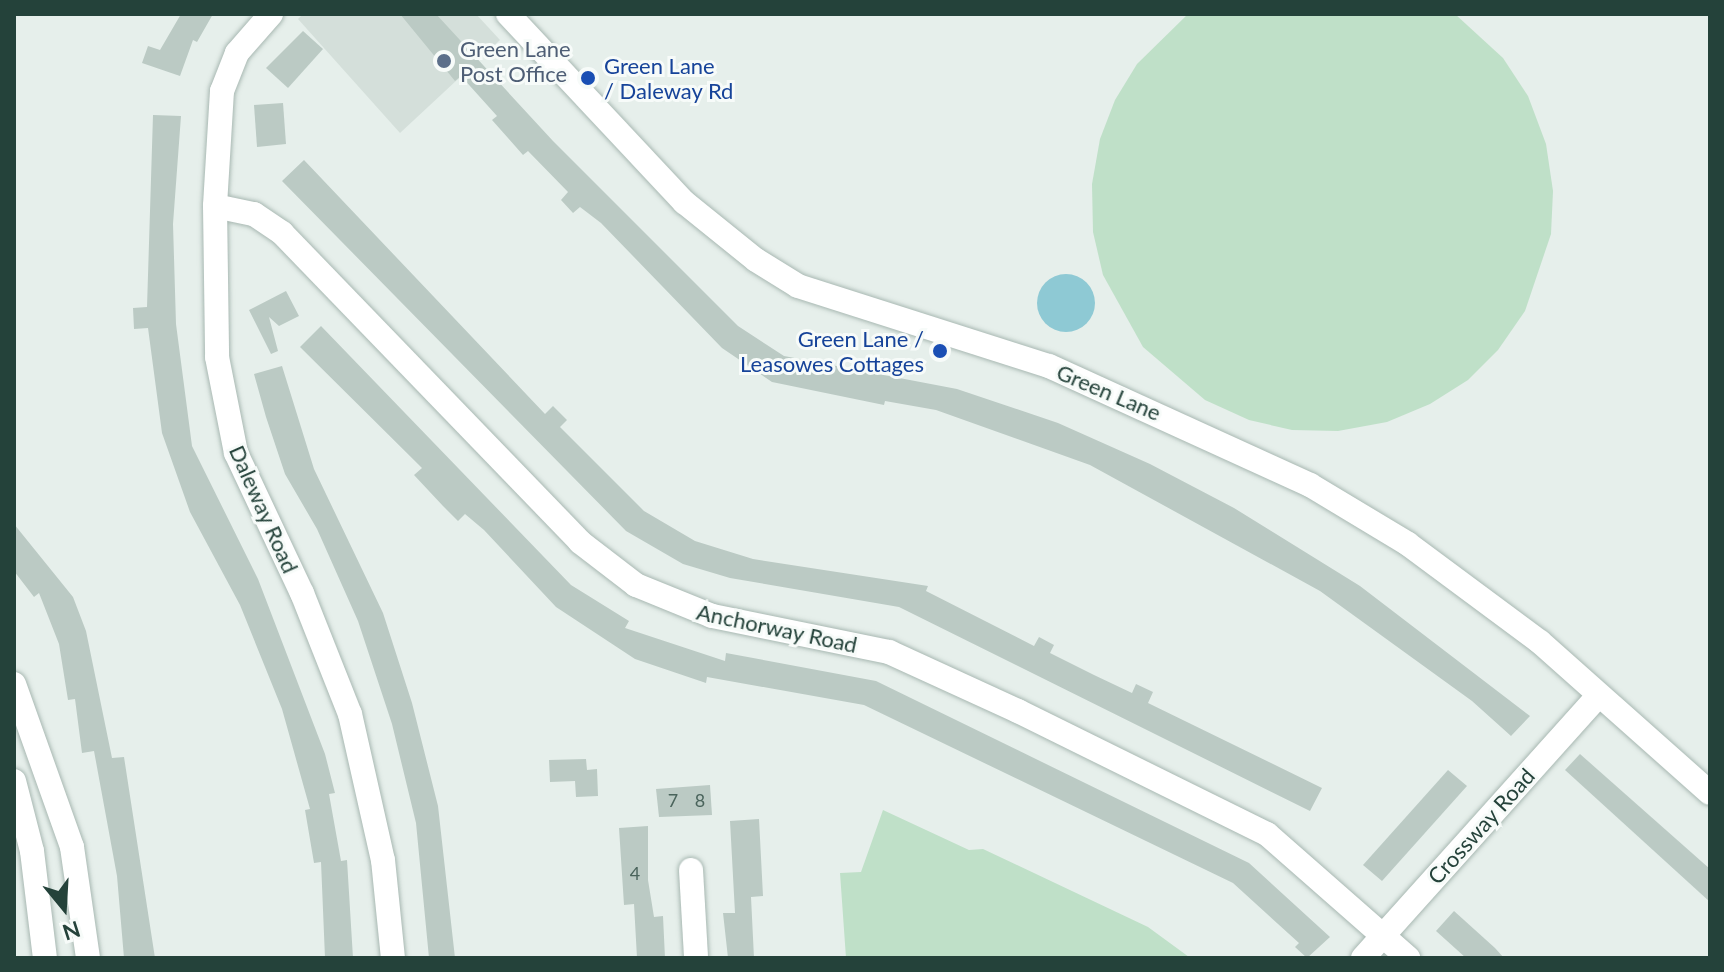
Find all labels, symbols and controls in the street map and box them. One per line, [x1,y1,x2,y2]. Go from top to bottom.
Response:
place label: Green Lane Post Office [460,35,571,86]
marker: Green Lane Post Office [435,52,453,70]
place label: Green Lane / Daleway Rd [604,52,734,104]
marker: Green Lane / Daleway Rd [579,69,597,87]
place label: Green Lane / Leasowes Cottages [740,325,924,376]
marker: Green Lane / Leasowes Cottages [931,342,949,360]
street label: Green Lane [1053,358,1165,426]
street label: Daleway Road [224,441,304,577]
street label: Anchorway Road [694,598,860,658]
street label: Crossway Road [1422,762,1540,890]
house number: 7 [668,789,678,811]
house number: 8 [695,789,705,811]
house number: 4 [630,862,640,884]
north arrow [24,868,104,948]
text: N [59,916,84,947]

